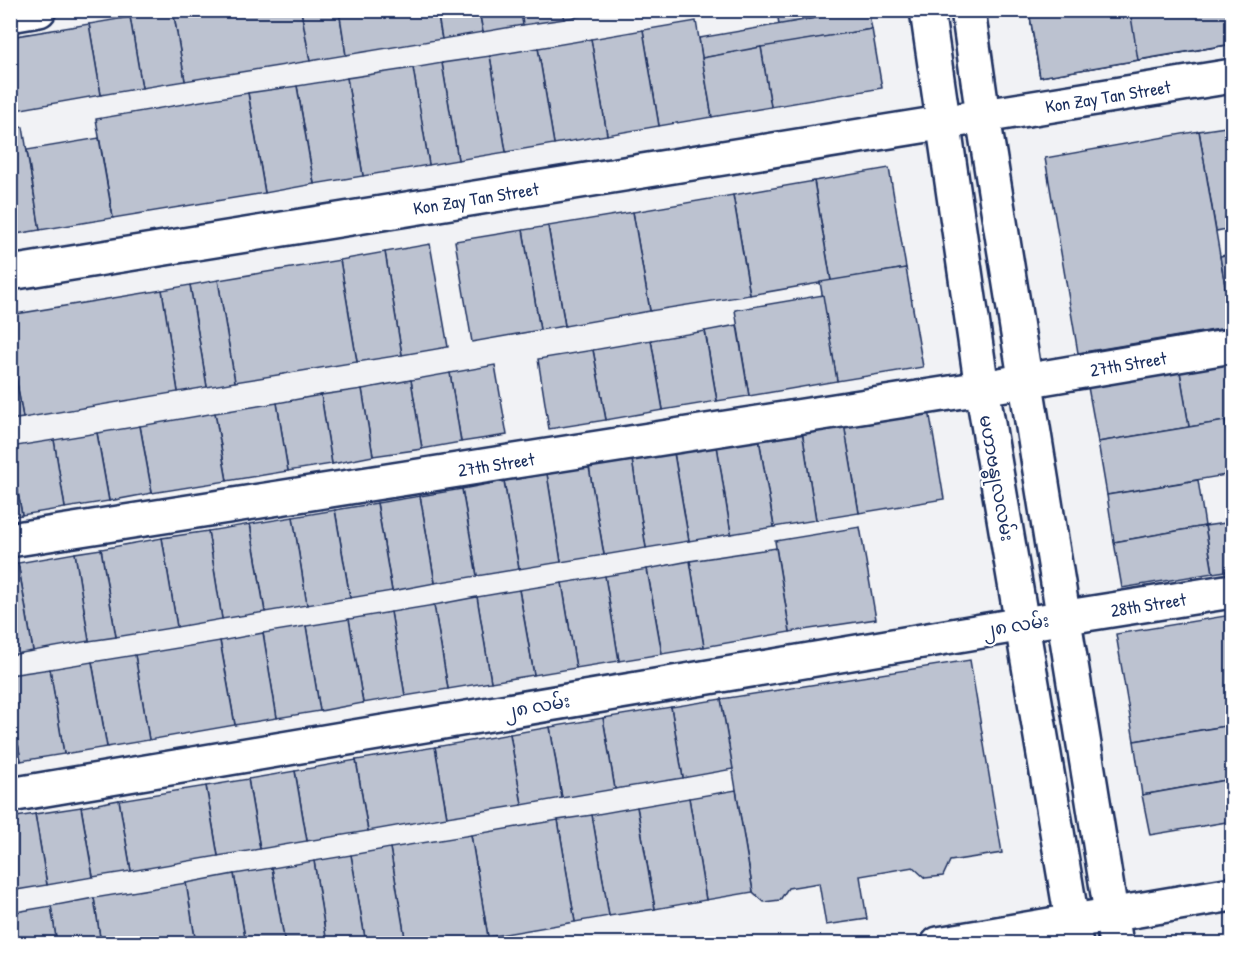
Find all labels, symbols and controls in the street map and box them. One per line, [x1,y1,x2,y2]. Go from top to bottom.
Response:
street label: Kon Zay Tan Street [1043,73,1173,118]
street label: Kon Zay Tan Street [411,175,541,220]
street label: 27th Street [1088,345,1169,382]
street label: မဟာဗန္ဓုလလမ်း [970,413,1020,544]
street label: 27th Street [456,446,537,482]
street label: 28th Street [1109,586,1188,623]
street label: ၂၈ လမ်း [981,607,1051,646]
street label: ၂၈ လမ်း [502,688,573,727]

